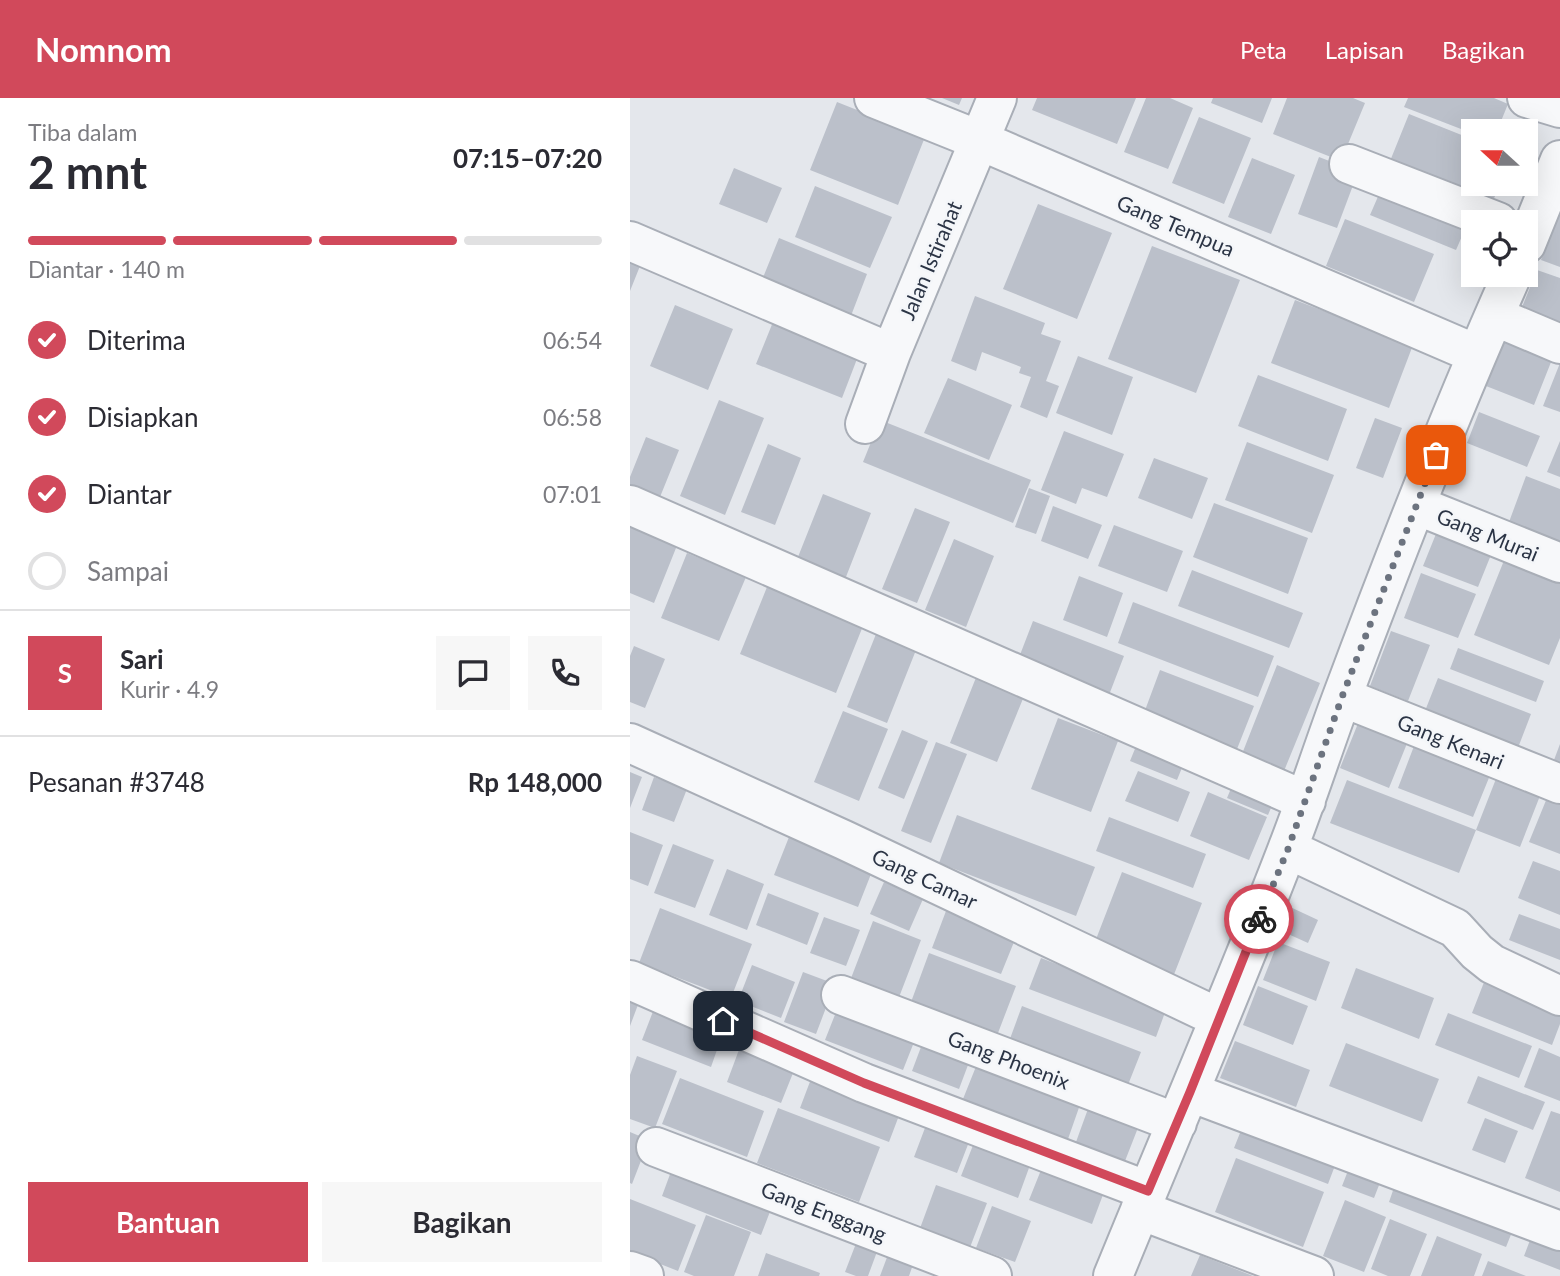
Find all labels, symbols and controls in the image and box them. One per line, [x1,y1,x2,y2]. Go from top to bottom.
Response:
text: Nomnom [35,29,172,69]
text: Peta [1240,35,1287,64]
text: Lapisan [1325,35,1404,64]
text: Bagikan [1442,35,1525,64]
text: Tiba dalam [28,118,137,146]
north arrow [1461,119,1538,196]
map controls [1461,119,1538,287]
text: 07:15–07:20 [453,142,602,174]
text: 2 mnt [28,144,147,199]
street label: Gang Tempua [1113,189,1239,261]
street label: Jalan Istirahat [894,196,966,323]
button: locate [1461,210,1538,287]
text: Diantar · 140 m [28,255,185,283]
icon: check [28,321,66,359]
text: Diterima [87,324,186,356]
text: 06:54 [543,326,602,354]
icon: check [28,398,66,436]
text: Disiapkan [87,401,198,433]
text: 06:58 [543,403,602,431]
pin [1406,425,1466,485]
icon: bag [1417,436,1455,474]
icon: check [28,475,66,513]
text: Diantar [87,478,172,510]
text: 07:01 [543,480,602,508]
street label: Gang Murai [1433,502,1543,566]
text: Sampai [87,555,169,587]
button: chat [436,636,510,710]
button: phone [528,636,602,710]
text: Sari [120,643,164,675]
text: S [58,657,72,689]
text: Kurir · 4.9 [120,675,219,703]
street label: Gang Kenari [1394,708,1508,774]
text: Pesanan #3748 [28,766,205,798]
text: Rp 148,000 [468,766,602,798]
street label: Gang Camar [868,843,982,913]
courier [1224,884,1294,954]
icon: bike [1240,900,1278,938]
pin [693,991,753,1051]
icon: home [704,1002,742,1040]
street label: Gang Phoenix [945,1024,1074,1094]
street label: Gang Enggang [758,1176,890,1246]
button: Bantuan [28,1182,308,1262]
button: Bagikan [322,1182,602,1262]

